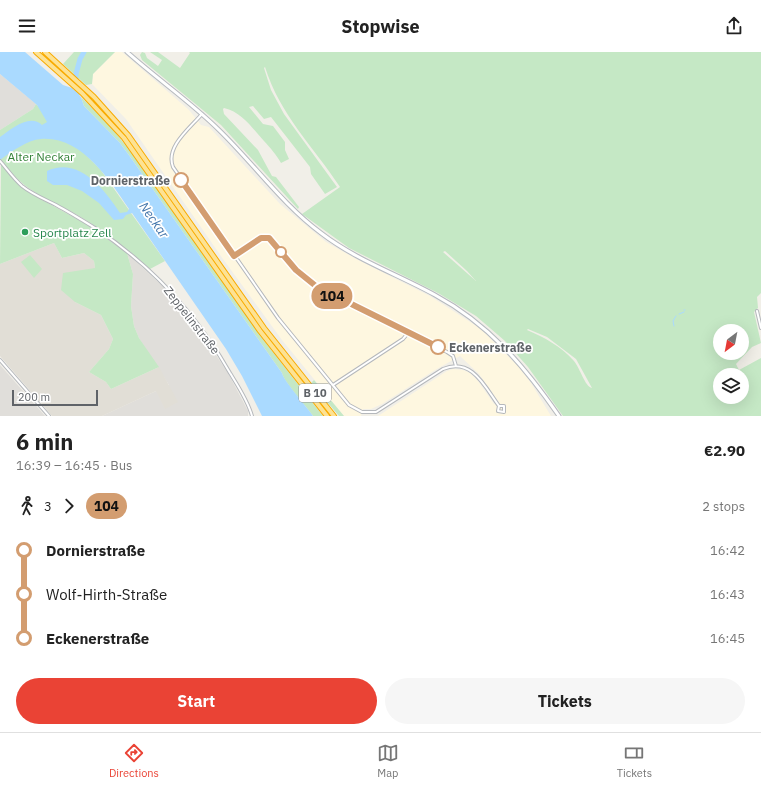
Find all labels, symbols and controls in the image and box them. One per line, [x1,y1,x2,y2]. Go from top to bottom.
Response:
icon: menu [16,15,38,37]
text: Stopwise [341,15,420,38]
icon: share [723,15,745,37]
park label: Alter Neckar [7,149,75,164]
marker: Dornierstraße [173,172,189,188]
place label: Dornierstraße [91,173,170,188]
water label: Neckar [135,198,173,243]
place label: Sportplatz Zell [33,225,112,240]
marker: Sportplatz Zell [20,227,30,237]
unlabelled marker [275,246,287,258]
street label: Zeppelinstraße [161,283,223,357]
line badge: 104 [309,283,355,309]
text: 104 [319,287,345,305]
north arrow [713,324,749,360]
map controls [713,324,749,404]
marker: Eckenerstraße [430,339,446,355]
place label: Eckenerstraße [449,340,532,355]
button: layers [713,368,749,404]
road number: B 10 [299,384,331,402]
scale bar [12,388,98,407]
text: 200 m [18,390,50,404]
text: 6 min [16,427,73,456]
text: €2.90 [704,441,745,460]
text: 16:39 – 16:45 · Bus [16,457,132,474]
icon: walk [16,495,38,517]
icon: forward [58,495,80,517]
text: 104 [94,497,119,515]
text: 3 [44,498,52,515]
text: 2 stops [702,498,745,515]
text: Dornierstraße [46,541,145,560]
text: 16:42 [710,542,745,559]
text: Wolf-Hirth-Straße [46,585,167,604]
text: 16:43 [710,586,745,603]
text: Eckenerstraße [46,629,149,648]
text: 16:45 [710,630,745,647]
button: Start [16,678,377,724]
button: Tickets [385,678,745,724]
tab: Directions [109,742,159,780]
tab: Map [377,742,399,780]
tab: Tickets [617,742,652,780]

